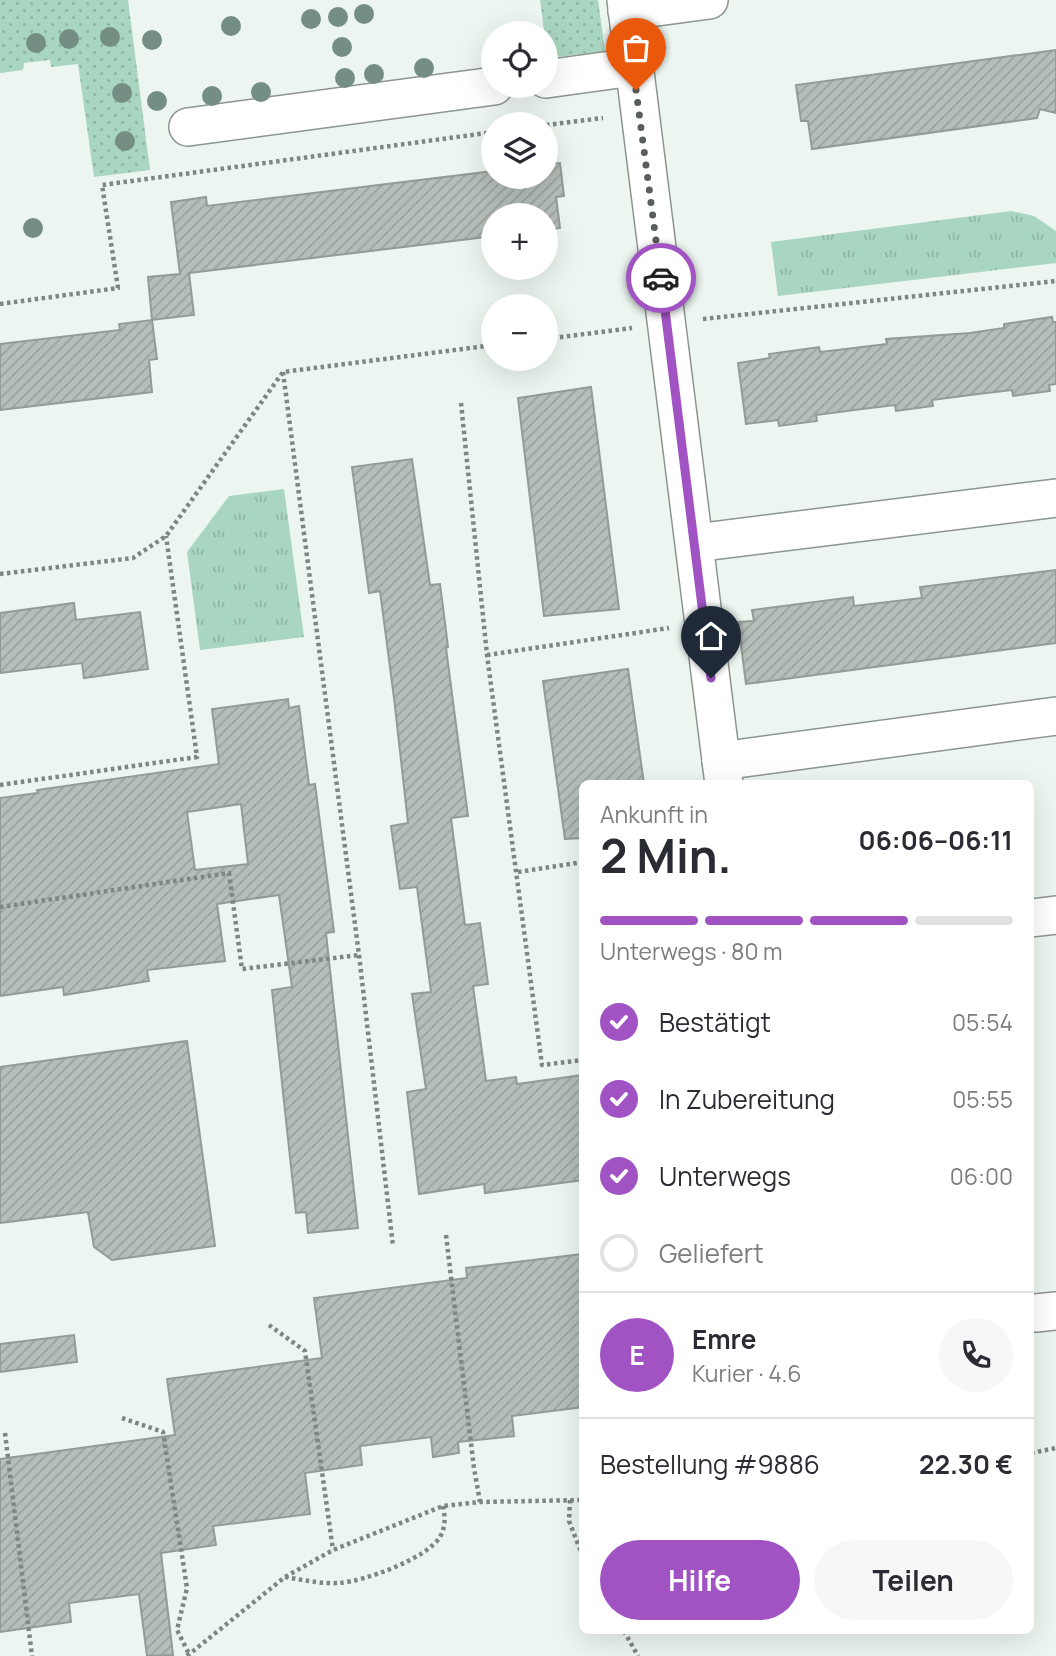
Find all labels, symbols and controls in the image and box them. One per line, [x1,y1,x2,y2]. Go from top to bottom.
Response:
pin [606,18,666,90]
map controls [481,21,558,371]
button: locate [481,21,558,98]
icon: bag [617,29,655,67]
button: layers [481,112,558,189]
button: + [481,203,558,280]
courier [626,243,696,313]
icon: car [642,259,680,297]
button: − [481,294,558,371]
pin [681,606,741,678]
icon: home [692,617,730,655]
text: Ankunft in [600,798,708,830]
text: 06:06–06:11 [859,822,1013,858]
text: 2 Min. [600,824,732,887]
text: Unterwegs · 80 m [600,935,783,967]
icon: check [600,1003,638,1041]
text: Bestätigt [659,1004,771,1040]
text: 05:54 [952,1006,1013,1038]
icon: check [600,1080,638,1118]
text: In Zubereitung [659,1081,835,1117]
text: 05:55 [952,1083,1013,1115]
icon: check [600,1157,638,1195]
text: Unterwegs [659,1158,791,1194]
text: 06:00 [950,1160,1013,1192]
text: Geliefert [659,1235,764,1271]
button: phone [939,1318,1013,1392]
text: Emre [692,1321,756,1357]
text: E [629,1337,645,1373]
text: Kurier · 4.6 [692,1357,802,1389]
text: Bestellung #9886 [600,1446,820,1482]
text: 22.30 € [919,1446,1013,1482]
button: Hilfe [600,1540,800,1620]
button: Teilen [814,1540,1013,1620]

